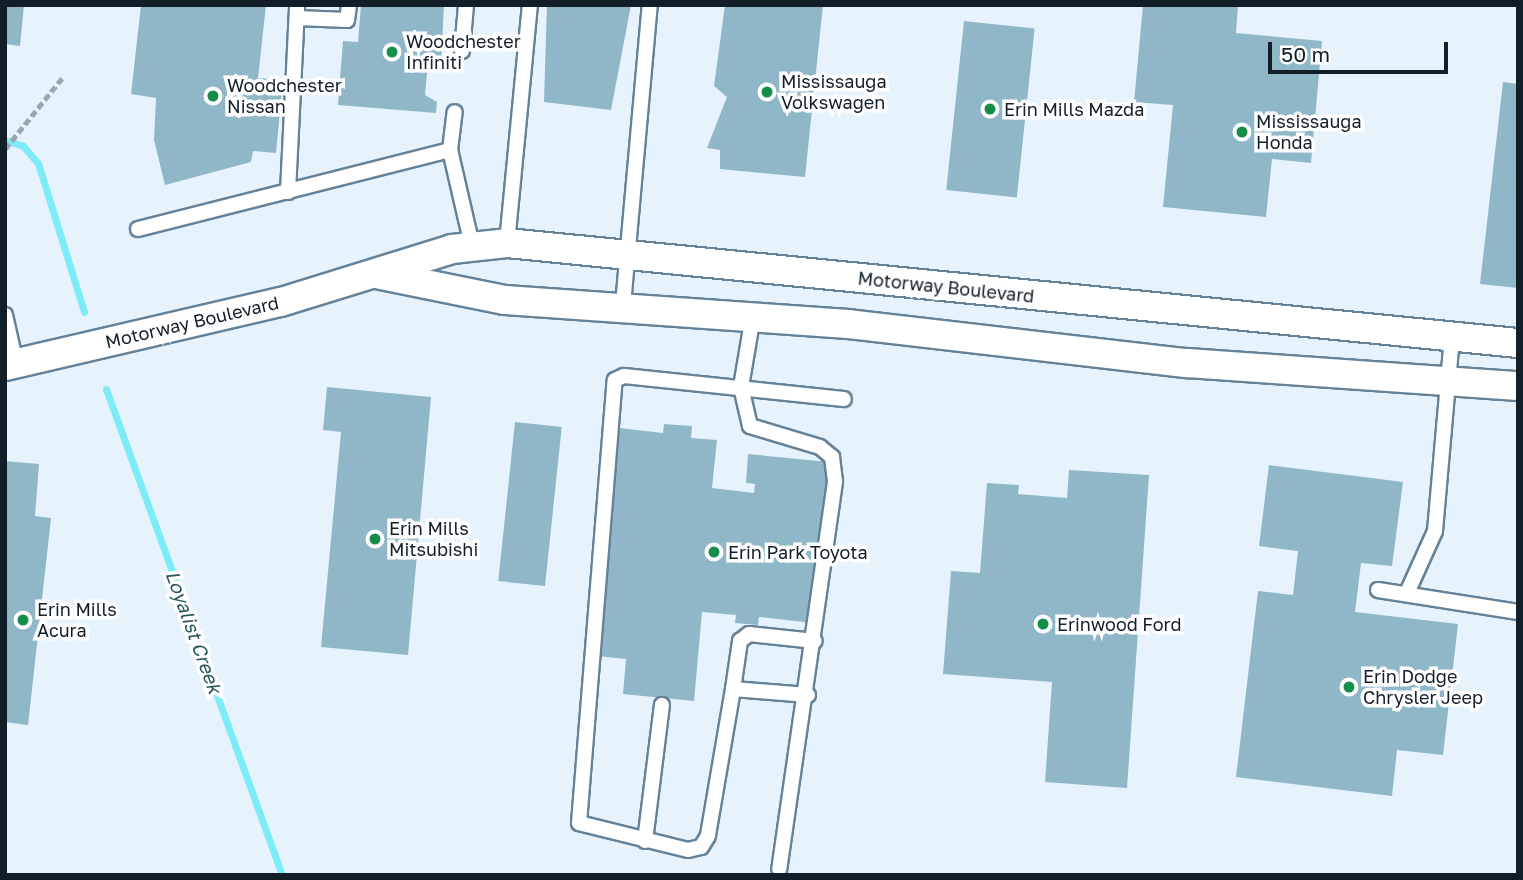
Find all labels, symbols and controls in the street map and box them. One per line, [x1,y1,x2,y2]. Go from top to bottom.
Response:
scale bar [1271,28,1451,72]
place label: Woodchester Infiniti [406,31,521,74]
text: 50 m [1281,41,1330,67]
marker: Woodchester Infiniti [384,44,400,60]
place label: Mississauga Volkswagen [781,71,887,114]
place label: Woodchester Nissan [227,75,342,118]
marker: Mississauga Volkswagen [759,84,775,100]
marker: Woodchester Nissan [205,88,221,104]
place label: Erin Mills Mazda [1004,98,1144,120]
marker: Erin Mills Mazda [982,101,998,117]
place label: Mississauga Honda [1256,111,1362,154]
marker: Mississauga Honda [1234,124,1250,140]
street label: Motorway Boulevard [857,267,1035,307]
street label: Motorway Boulevard [103,292,281,352]
place label: Erin Mills Mitsubishi [389,518,478,560]
marker: Erin Mills Mitsubishi [367,531,383,547]
place label: Erin Park Toyota [728,541,868,563]
marker: Erin Park Toyota [706,544,722,560]
water label: Loyalist Creek [161,568,227,696]
place label: Erin Mills Acura [37,599,117,642]
marker: Erin Mills Acura [15,612,31,628]
place label: Erinwood Ford [1057,613,1182,635]
marker: Erinwood Ford [1035,616,1051,632]
place label: Erin Dodge Chrysler Jeep [1363,666,1483,708]
marker: Erin Dodge Chrysler Jeep [1341,679,1357,695]

